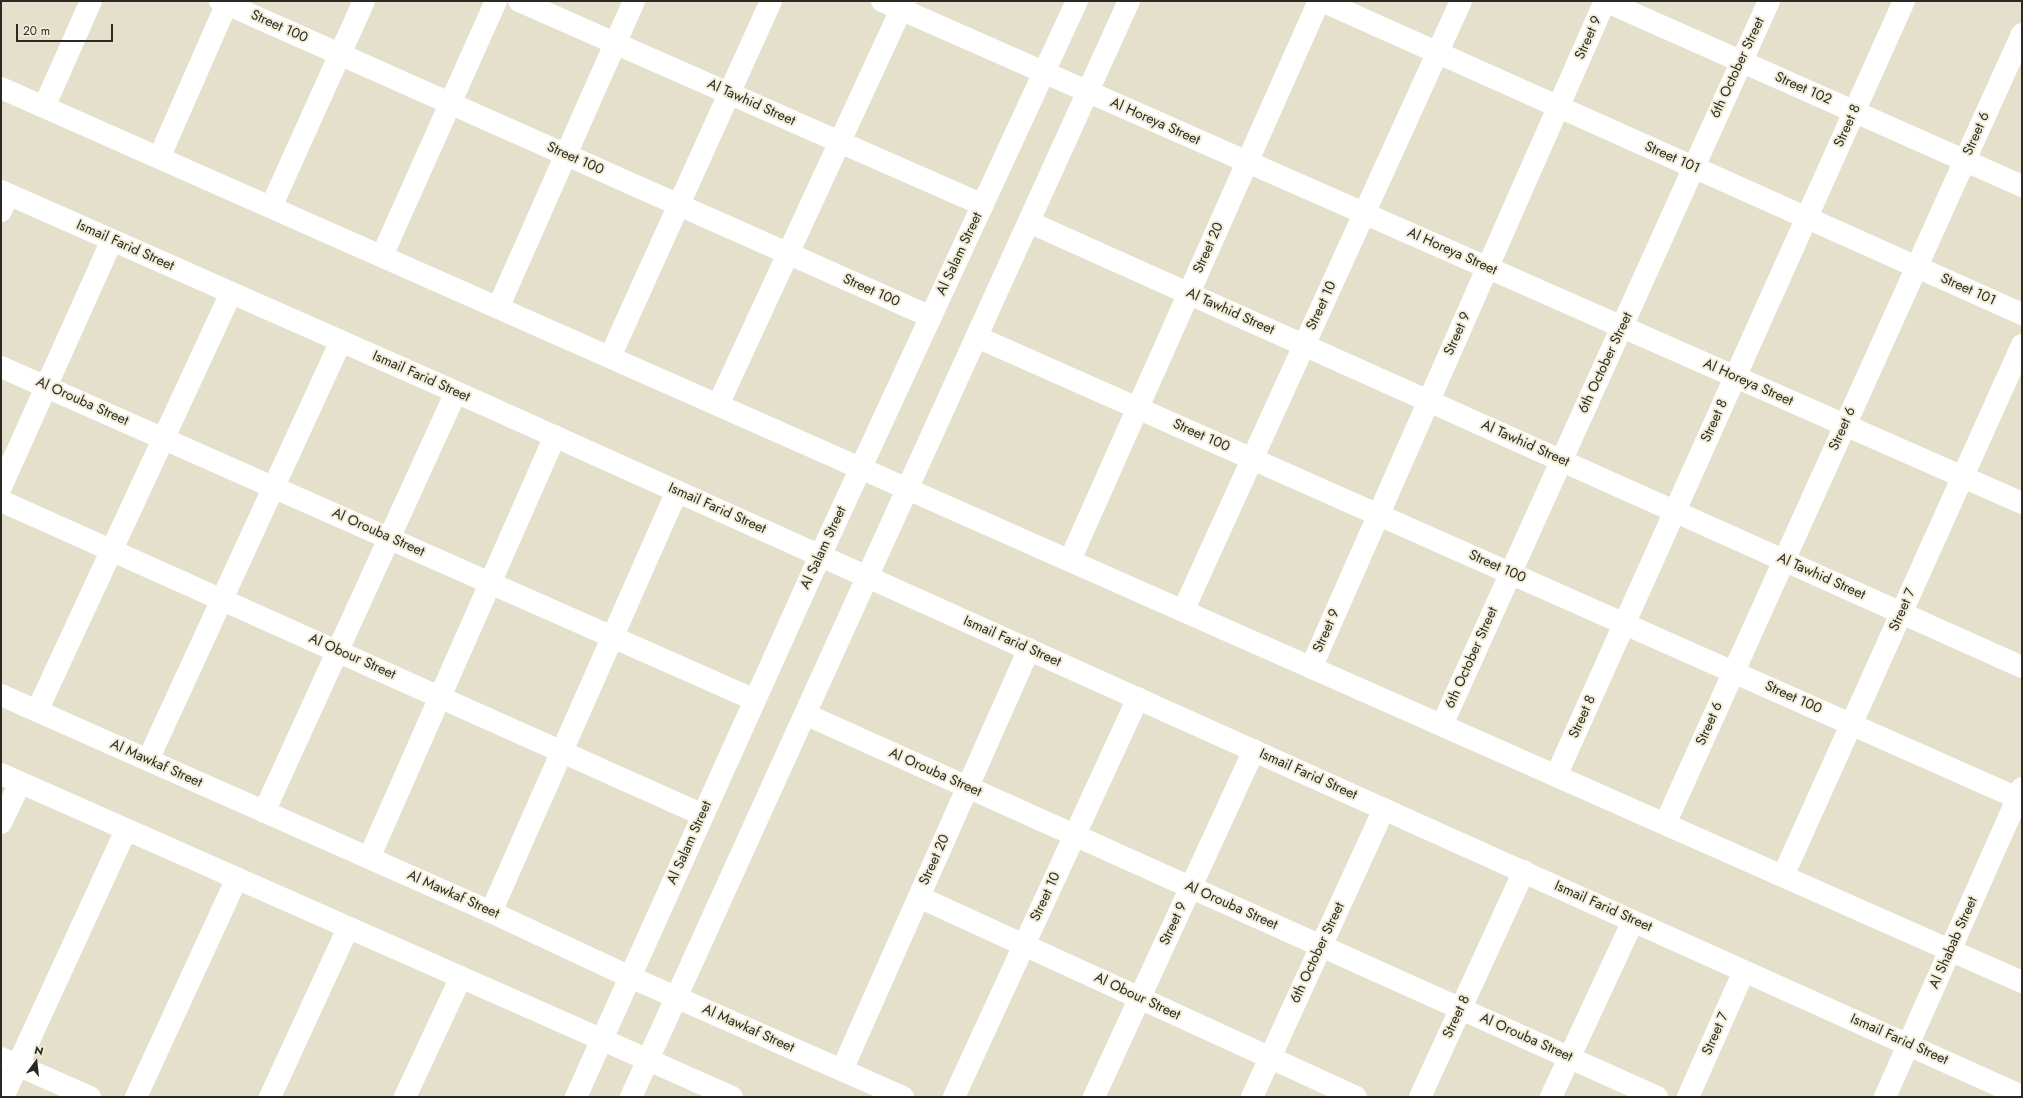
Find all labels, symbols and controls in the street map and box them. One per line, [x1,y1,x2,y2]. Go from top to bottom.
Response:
street label: Street 100 [248,7,310,47]
street label: Street 9 [1572,14,1606,62]
street label: 6th October Street [1707,15,1769,121]
scale bar [18,16,115,42]
text: 20 m [23,22,50,40]
street label: Street 102 [1772,69,1834,109]
street label: Al Tawhid Street [704,76,798,130]
street label: Al Horeya Street [1108,95,1202,149]
street label: Street 8 [1831,102,1865,150]
street label: Street 6 [1960,110,1994,158]
street label: Street 101 [1642,138,1702,178]
street label: Street 100 [544,139,606,179]
street label: Al Salam Street [933,210,987,298]
street label: Ismail Farid Street [74,217,176,275]
street label: Street 20 [1190,220,1228,276]
street label: Al Horeya Street [1405,225,1499,279]
street label: Street 101 [1938,270,1998,310]
street label: Street 100 [840,271,902,311]
street label: Street 10 [1303,279,1341,333]
street label: Al Tawhid Street [1183,285,1277,339]
street label: Street 9 [1441,310,1475,358]
street label: 6th October Street [1575,310,1637,416]
street label: Ismail Farid Street [370,348,472,406]
street label: Al Horeya Street [1701,356,1795,410]
street label: Al Orouba Street [33,374,131,430]
street label: Street 8 [1698,397,1732,445]
street label: Street 6 [1826,405,1860,453]
street label: Street 100 [1170,416,1232,456]
street label: Al Tawhid Street [1478,417,1572,471]
street label: Ismail Farid Street [666,480,768,538]
street label: Al Salam Street [797,504,851,592]
street label: Al Orouba Street [329,505,427,561]
street label: Street 100 [1466,547,1528,587]
street label: Al Tawhid Street [1774,550,1868,604]
street label: Street 7 [1886,586,1920,634]
street label: 6th October Street [1442,605,1502,711]
street label: Street 9 [1310,607,1344,655]
street label: Ismail Farid Street [961,613,1063,671]
street label: Al Obour Street [306,630,398,684]
street label: Street 100 [1762,678,1824,718]
street label: Street 8 [1566,693,1600,741]
street label: Street 6 [1693,700,1727,748]
street label: Al Mawkaf Street [108,736,204,792]
street label: Al Orouba Street [886,745,984,801]
street label: Ismail Farid Street [1257,746,1359,804]
street label: Al Salam Street [664,799,716,887]
street label: Street 20 [916,832,954,888]
street label: Al Mawkaf Street [405,867,501,923]
street label: Street 10 [1027,870,1065,924]
street label: Al Orouba Street [1182,878,1280,934]
street label: Ismail Farid Street [1552,878,1654,936]
street label: Al Shabab Street [1926,894,1982,992]
street label: Street 9 [1157,900,1191,948]
street label: 6th October Street [1287,900,1349,1006]
street label: Al Obour Street [1091,970,1183,1024]
street label: Street 8 [1440,993,1474,1041]
street label: Al Mawkaf Street [700,1001,796,1057]
street label: Al Orouba Street [1477,1010,1575,1066]
street label: Street 7 [1699,1010,1733,1058]
street label: Ismail Farid Street [1848,1011,1950,1069]
north arrow [16,1042,56,1082]
text: N [33,1042,45,1059]

